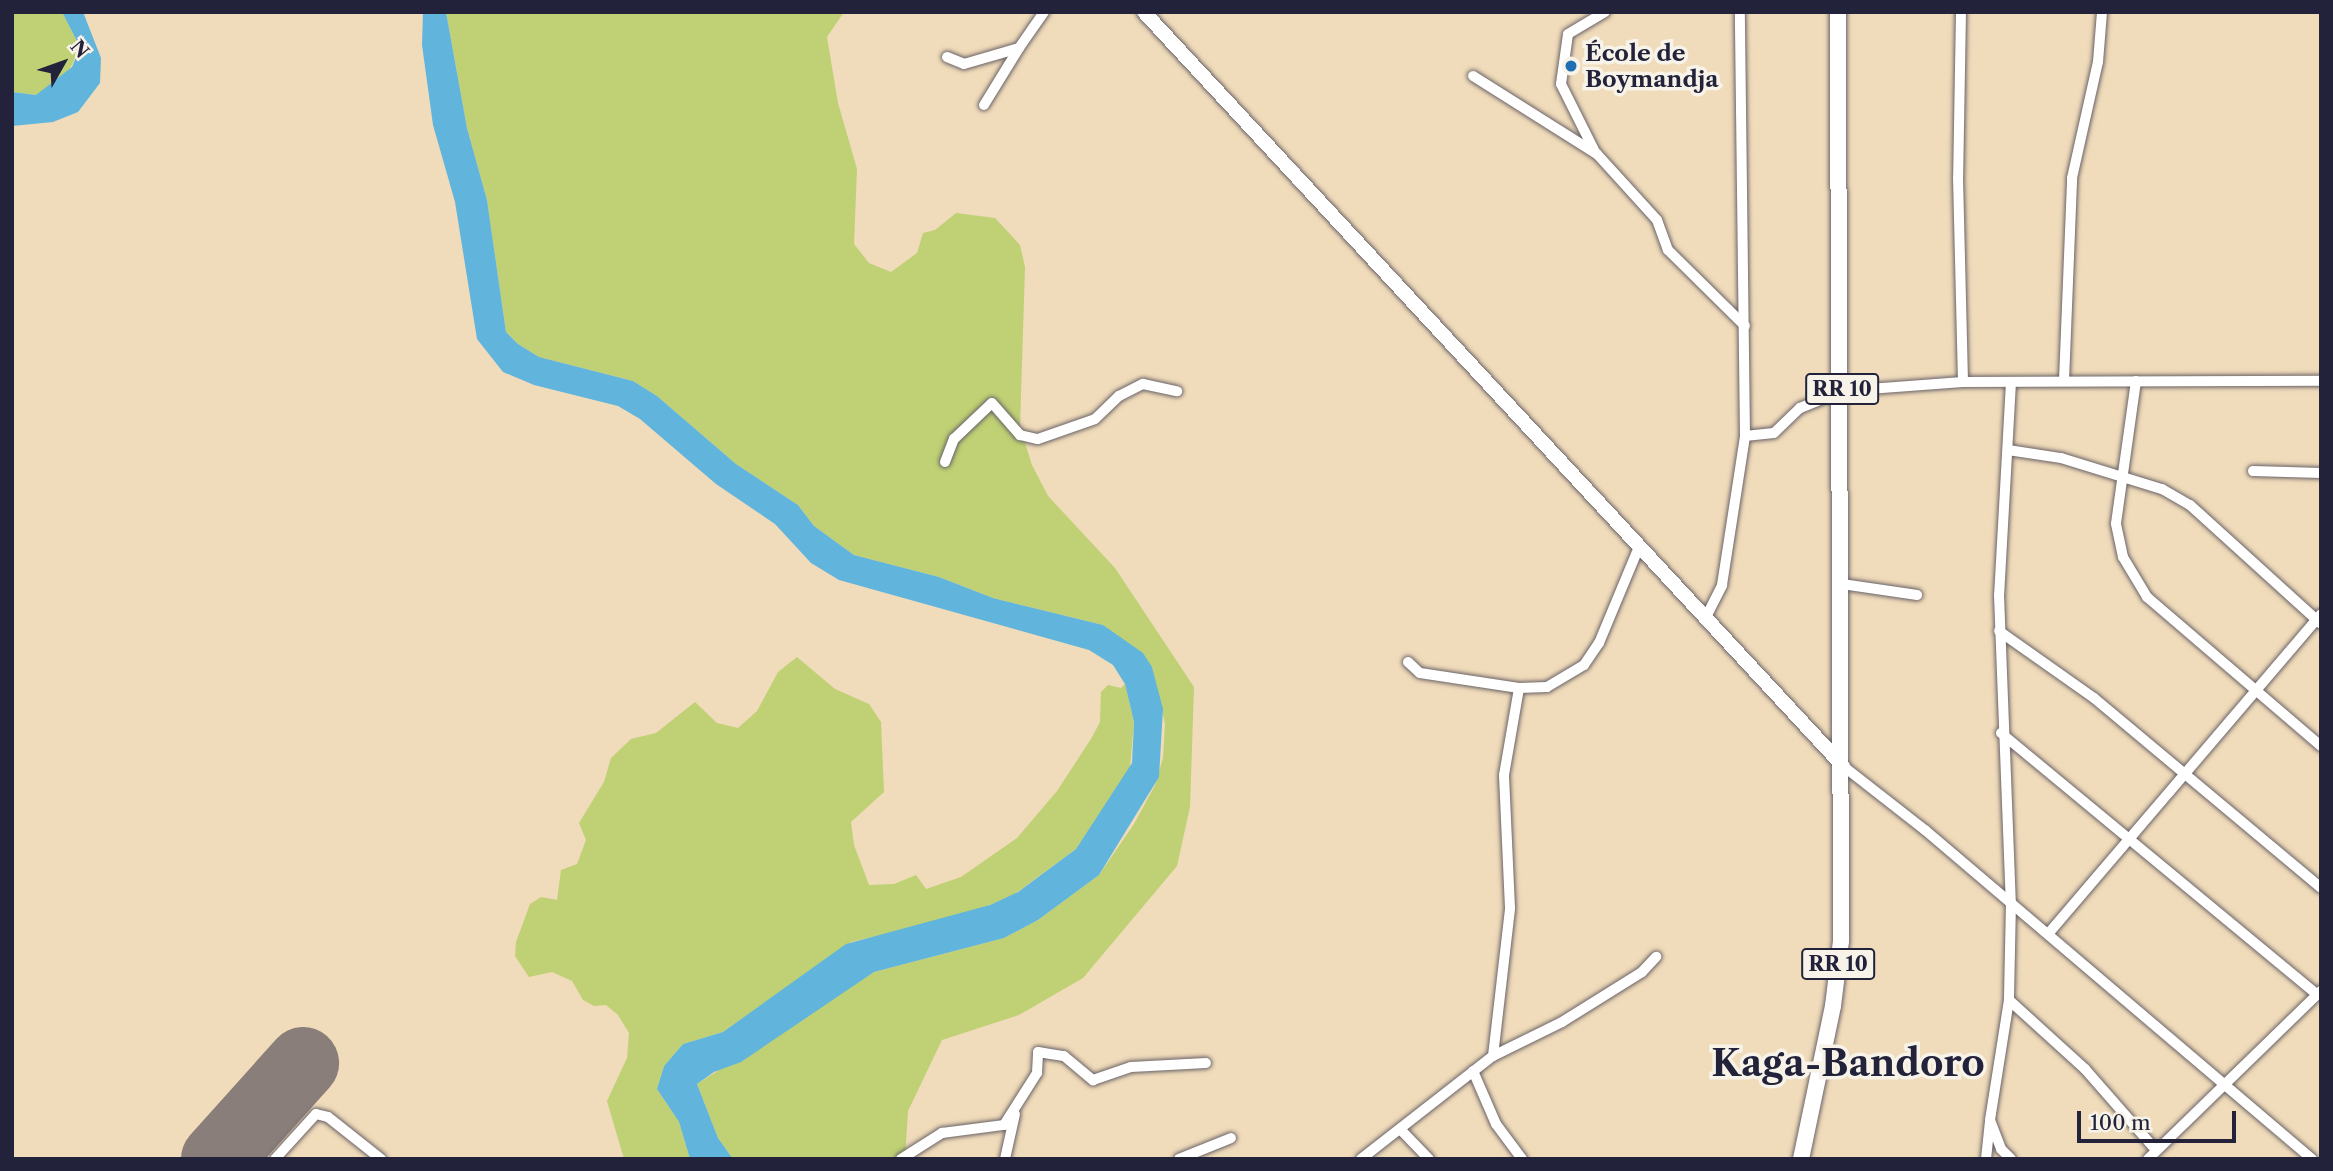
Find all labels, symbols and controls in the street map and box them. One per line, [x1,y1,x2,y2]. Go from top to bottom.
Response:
north arrow [28,28,98,98]
text: N [65,35,94,63]
place label: École de Boymandja [1585,39,1719,93]
marker: École de Boymandja [1563,58,1579,74]
road number: RR 10 [1804,372,1881,406]
road number: RR 10 [1800,946,1876,982]
district label: Kaga-Bandoro [1711,1041,1985,1085]
scale bar [2081,1098,2240,1142]
text: 100 m [2090,1110,2151,1135]

